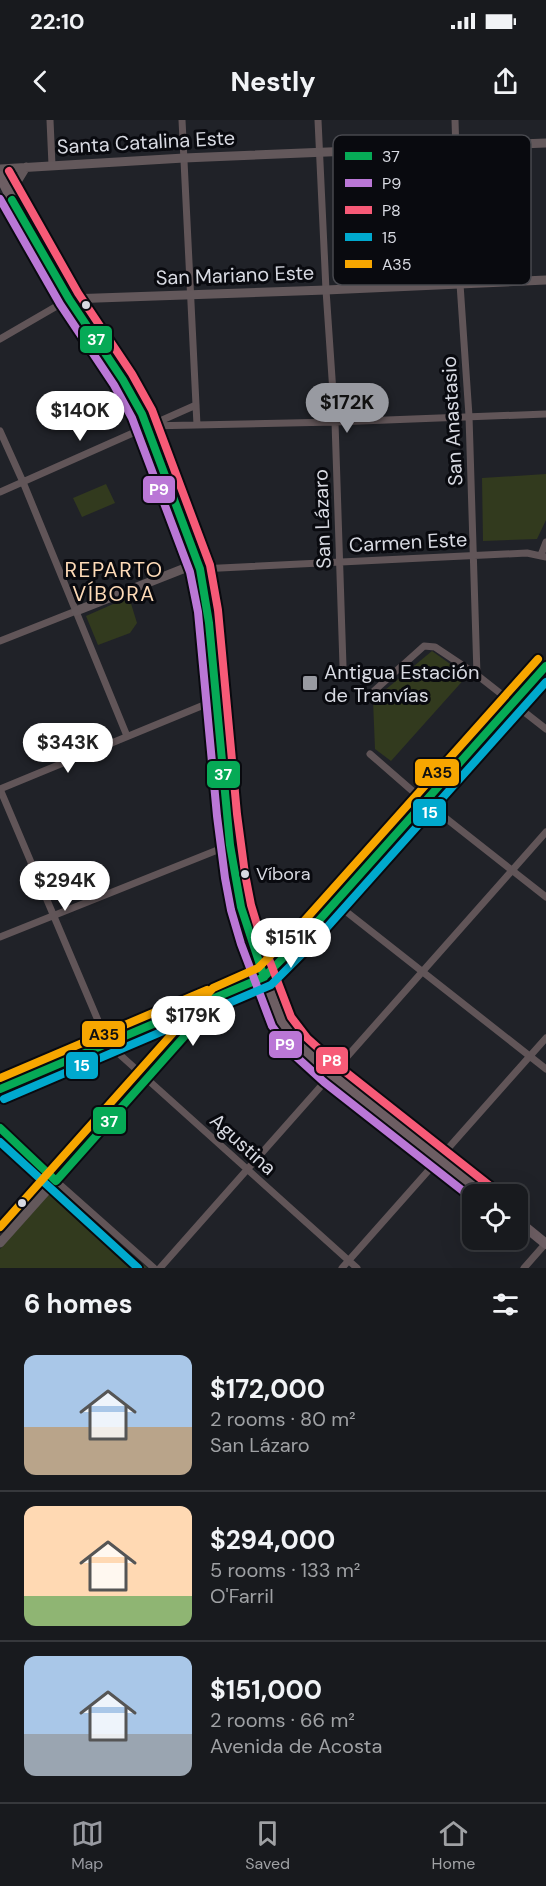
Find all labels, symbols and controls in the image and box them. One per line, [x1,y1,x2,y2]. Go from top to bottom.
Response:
text: 22:10 [30,7,84,36]
text: Nestly [230,64,316,99]
icon: back [24,65,57,98]
icon: share [489,65,522,98]
street label: Santa Catalina Este [56,124,236,160]
legend [333,135,531,285]
text: 37 [382,146,400,167]
text: P9 [382,173,401,194]
text: P8 [382,200,401,221]
text: 15 [382,227,397,248]
text: A35 [382,254,412,275]
street label: San Mariano Este [155,259,315,291]
unlabelled marker [80,299,92,311]
line badge: 37 [79,325,113,354]
text: 37 [87,329,105,350]
street label: San Anastasio [436,355,468,487]
pin: $172K [305,383,389,434]
text: $172K [320,389,374,415]
pin: $140K [38,391,122,442]
text: $140K [50,397,110,423]
street label: San Lázaro [307,469,337,569]
line badge: P9 [142,475,176,504]
text: P9 [149,479,169,500]
street label: Carmen Este [348,526,468,558]
district label: REPARTO VÍBORA [65,556,163,608]
place label: Antigua Estación de Tranvías [324,659,479,708]
marker: Antigua Estación de Tranvías [301,674,319,692]
pin: $343K [26,723,110,774]
text: $343K [37,729,99,755]
line badge: A35 [414,758,460,787]
line badge: 37 [206,760,241,789]
text: A35 [422,762,452,783]
text: 37 [214,764,232,785]
line badge: 15 [412,798,447,827]
text: 15 [422,802,438,823]
pin: $294K [23,861,107,912]
place label: Víbora [256,862,310,886]
text: $294K [34,867,96,893]
marker: Víbora [239,868,251,880]
pin: $151K [249,918,333,969]
text: $151K [265,924,317,950]
pin: $179K [151,996,235,1047]
text: $179K [165,1002,221,1028]
line badge: A35 [81,1020,126,1048]
text: A35 [89,1024,119,1045]
line badge: P9 [268,1030,303,1059]
text: P9 [275,1034,295,1055]
line badge: P8 [315,1046,349,1075]
text: P8 [322,1050,342,1071]
line badge: 15 [65,1051,99,1080]
text: 15 [74,1055,90,1076]
line badge: 37 [92,1106,127,1135]
street label: Agustina [204,1107,282,1181]
text: 37 [100,1111,118,1132]
map controls [462,1184,528,1250]
button: locate [462,1184,528,1250]
unlabelled marker [16,1197,28,1209]
text: 6 homes [24,1287,132,1321]
icon: filters [489,1288,522,1321]
text: $172,000 [210,1372,325,1406]
icon: home [72,1379,144,1451]
text: 2 rooms · 80 m² [210,1406,356,1432]
text: San Lázaro [210,1432,310,1458]
text: $294,000 [210,1523,335,1557]
icon: home [72,1530,144,1602]
text: 5 rooms · 133 m² [210,1557,360,1583]
text: O'Farril [210,1583,274,1609]
text: $151,000 [210,1673,322,1707]
icon: home [72,1680,144,1752]
text: 2 rooms · 66 m² [210,1707,355,1733]
text: Avenida de Acosta [210,1733,382,1759]
tab: Map [71,1817,104,1874]
tab: Saved [245,1817,290,1874]
tab: Home [432,1817,475,1874]

